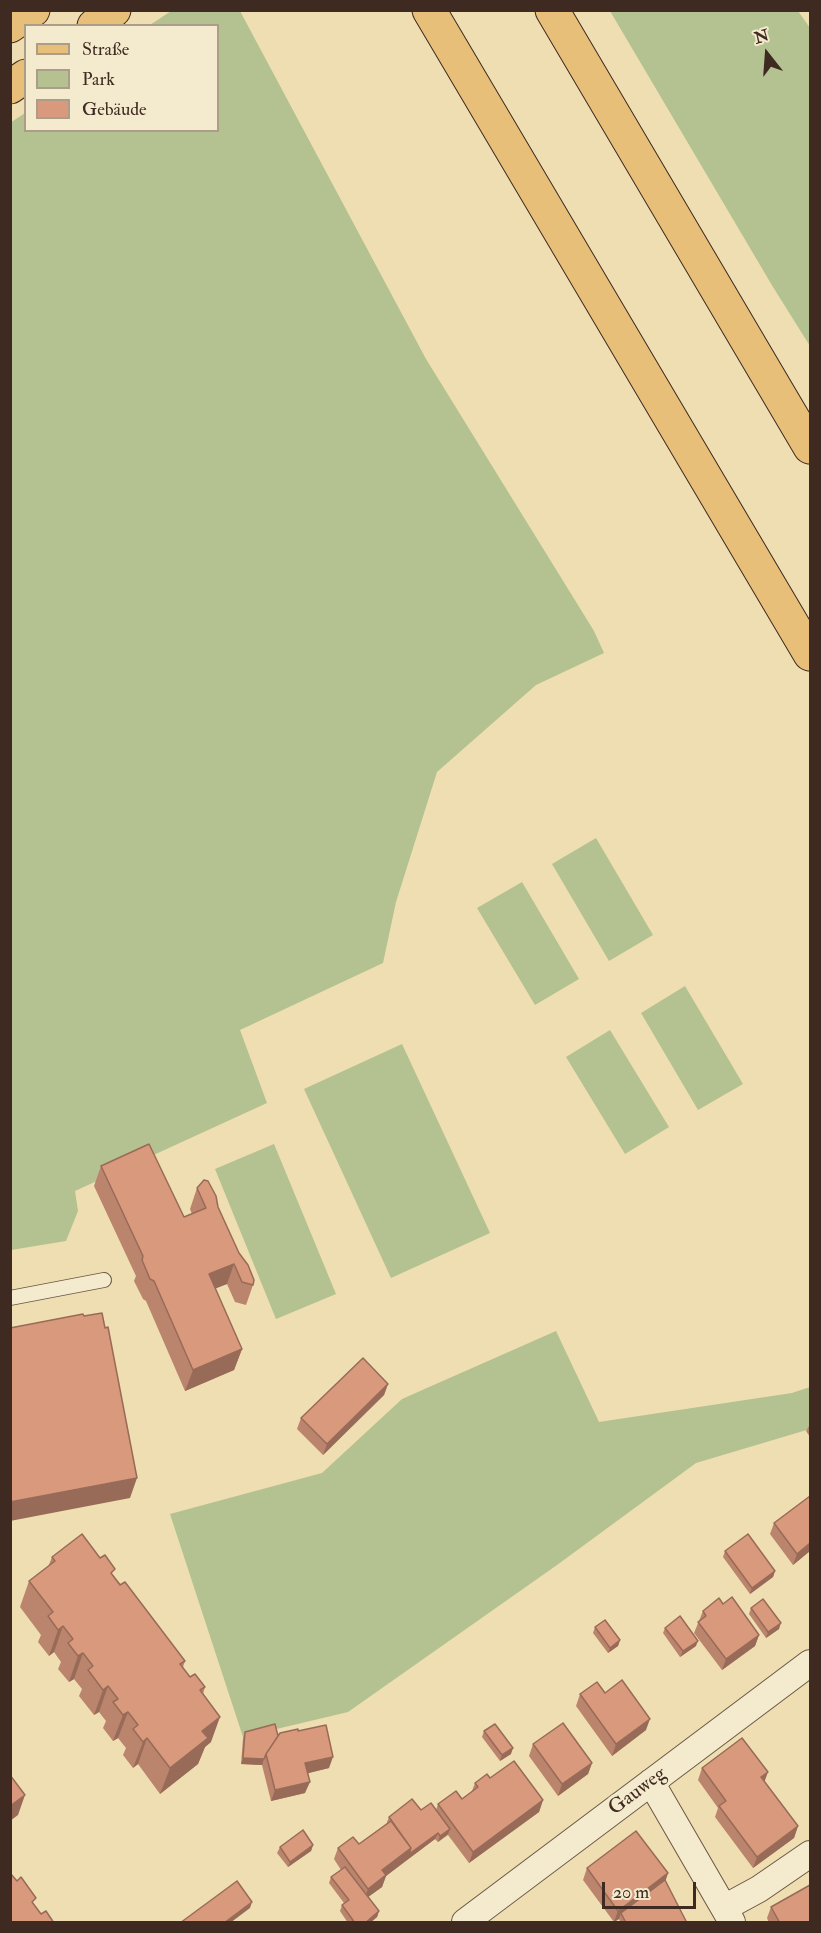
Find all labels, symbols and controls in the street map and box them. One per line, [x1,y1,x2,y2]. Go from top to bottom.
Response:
legend [24,24,219,132]
north arrow [737,24,797,84]
text: N [752,25,772,48]
text: Straße [82,38,129,61]
text: Park [82,68,115,91]
text: Gebäude [82,98,147,121]
street label: Gauweg [605,1763,671,1821]
scale bar [605,1870,700,1908]
text: 20 m [613,1881,649,1904]

